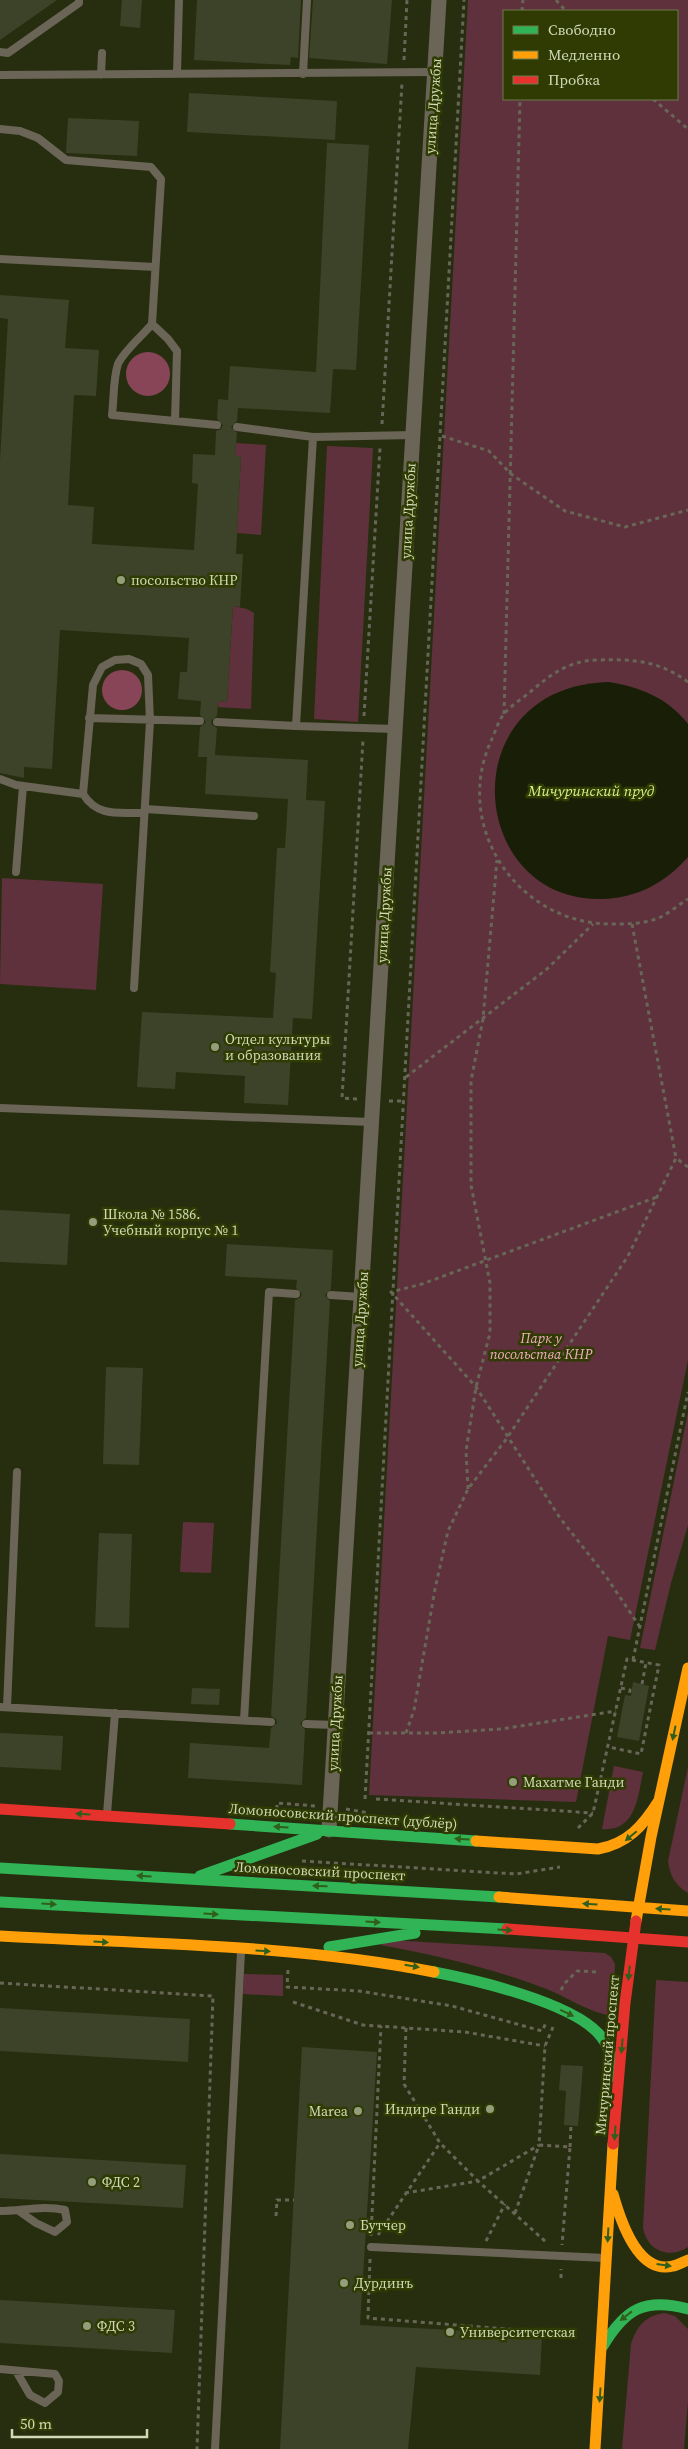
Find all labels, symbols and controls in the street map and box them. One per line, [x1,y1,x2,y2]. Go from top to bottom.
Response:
legend [503,10,678,100]
text: Свободно [548,19,616,40]
text: Медленно [548,44,620,65]
street label: улица Дружбы [420,57,446,155]
text: Пробка [548,69,600,90]
street label: улица Дружбы [395,462,421,560]
place label: посольство КНР [131,570,238,590]
marker: посольство КНР [115,574,127,586]
water label: Мичуринский пруд [527,780,655,801]
street label: улица Дружбы [371,866,397,964]
place label: Отдел культуры и образования [225,1029,330,1065]
marker: Отдел культуры и образования [209,1041,221,1053]
place label: Школа № 1586. Учебный корпус № 1 [103,1204,239,1240]
marker: Школа № 1586. Учебный корпус № 1 [87,1216,99,1228]
street label: улица Дружбы [347,1270,373,1368]
park label: Парк у посольства КНР [490,1328,592,1364]
street label: улица Дружбы [322,1674,348,1772]
one-way arrow [670,1725,678,1740]
place label: Махатме Ганди [523,1772,625,1792]
marker: Махатме Ганди [507,1776,519,1788]
street label: Ломоносовский проспект (дублёр) [228,1798,458,1834]
one-way arrow [75,1810,91,1818]
one-way arrow [272,1823,288,1831]
one-way arrow [624,1830,637,1841]
one-way arrow [454,1835,470,1843]
street label: Ломоносовский проспект [234,1857,407,1885]
one-way arrow [135,1872,151,1880]
one-way arrow [311,1882,327,1890]
one-way arrow [582,1900,598,1908]
one-way arrow [41,1901,57,1909]
one-way arrow [655,1905,671,1913]
one-way arrow [203,1910,219,1918]
one-way arrow [365,1919,381,1927]
one-way arrow [498,1926,514,1934]
one-way arrow [93,1938,109,1946]
one-way arrow [256,1947,272,1955]
one-way arrow [404,1963,420,1971]
one-way arrow [625,1965,633,1981]
street label: Мичуринский проспект [590,1974,624,2136]
one-way arrow [560,2010,574,2018]
one-way arrow [618,2038,626,2054]
place label: Индире Ганди [385,2099,480,2119]
place label: Marea [309,2101,349,2121]
marker: Индире Ганди [484,2103,496,2115]
marker: Marea [352,2105,364,2117]
one-way arrow [611,2125,619,2141]
place label: ФДС 2 [102,2172,140,2192]
marker: ФДС 2 [86,2176,98,2188]
place label: Бутчер [360,2215,406,2235]
marker: Бутчер [344,2219,356,2231]
one-way arrow [604,2228,612,2244]
one-way arrow [656,2261,672,2269]
place label: Дурдинъ [354,2273,413,2293]
marker: Дурдинъ [338,2277,350,2289]
one-way arrow [620,2311,633,2322]
place label: ФДС 3 [97,2316,135,2336]
marker: ФДС 3 [81,2320,93,2332]
place label: Университетская [460,2322,575,2342]
marker: Университетская [444,2326,456,2338]
one-way arrow [595,2387,603,2403]
scale bar [12,2406,148,2438]
text: 50 m [20,2413,52,2434]

